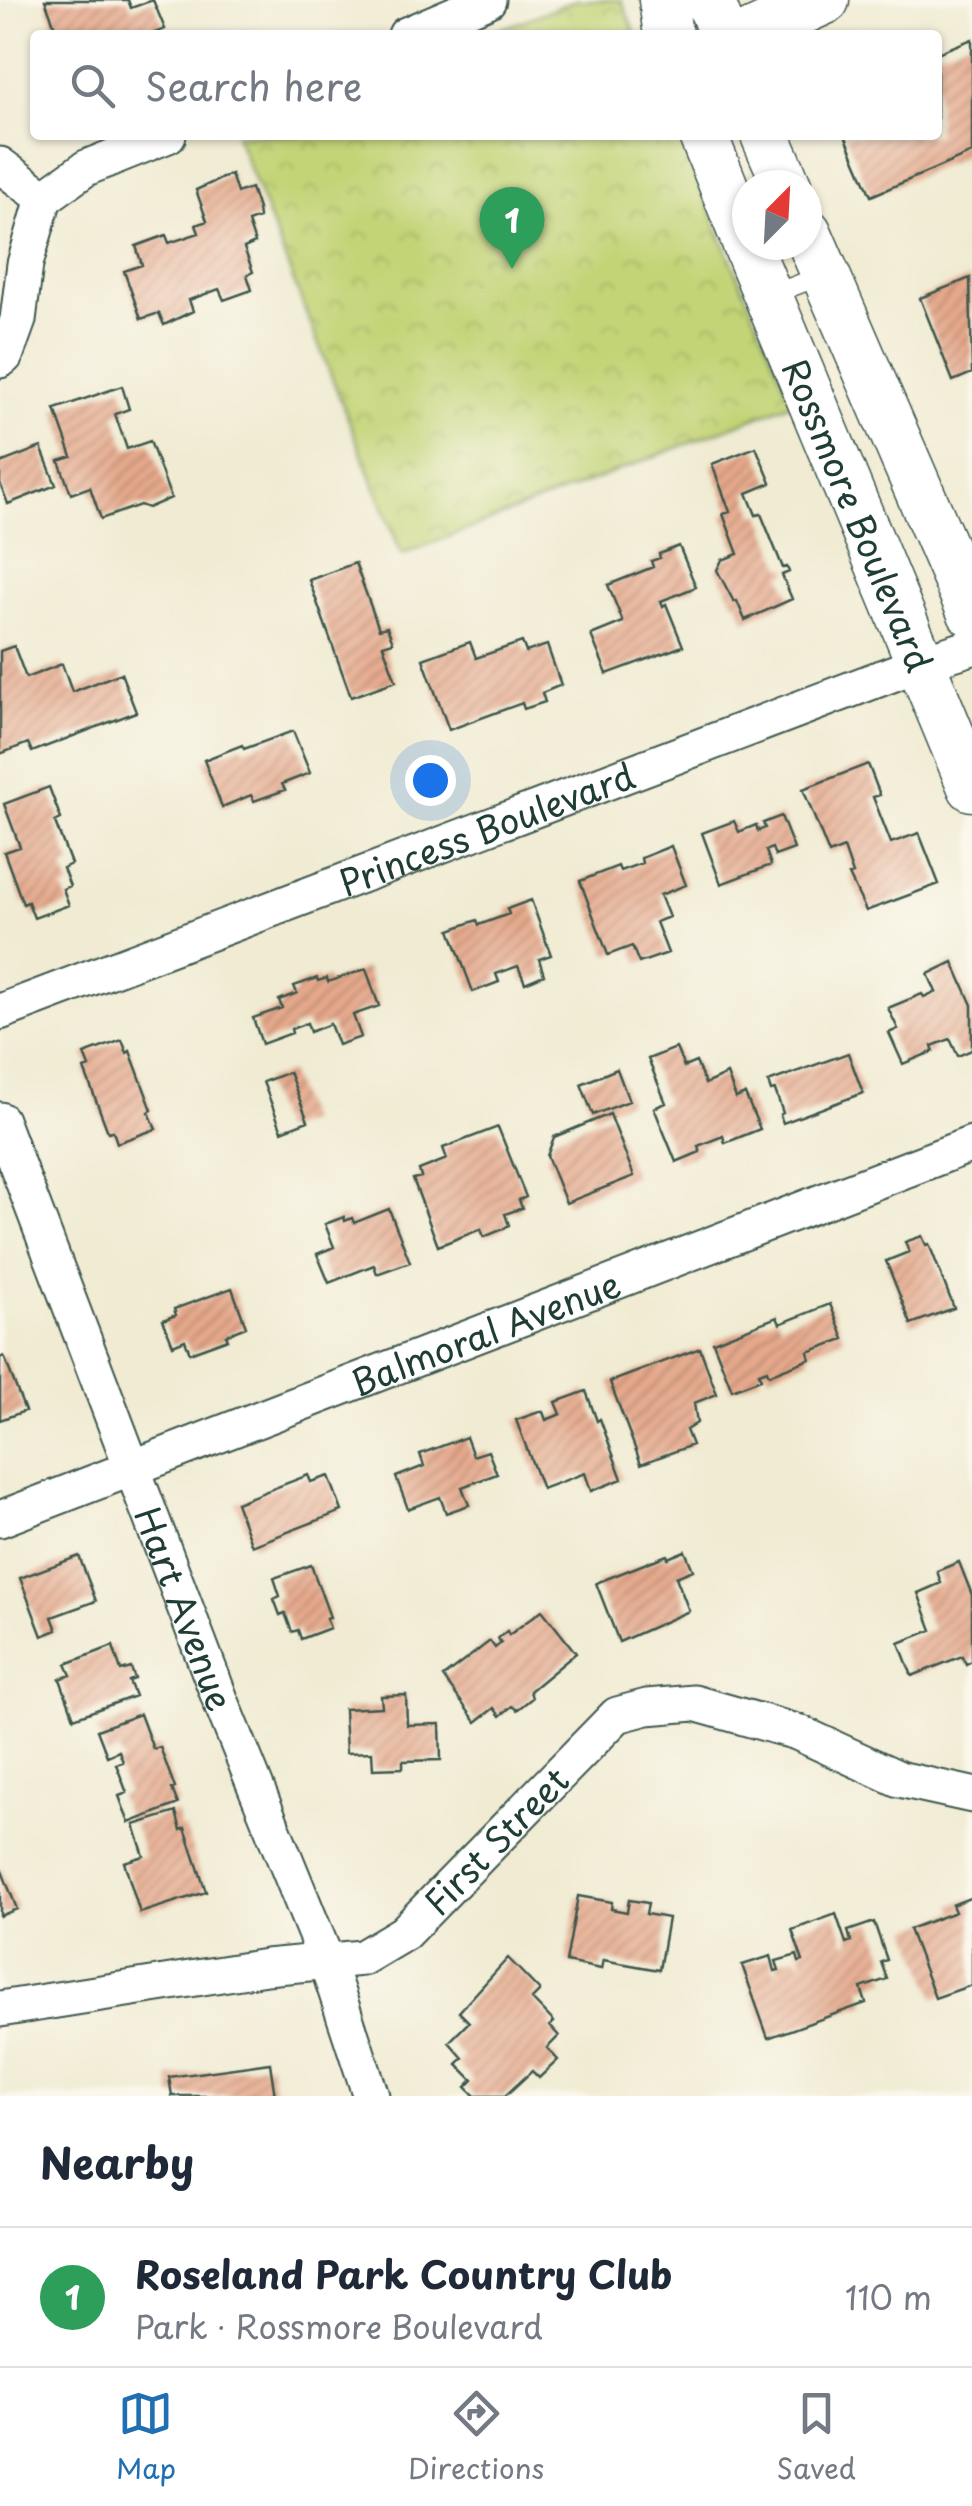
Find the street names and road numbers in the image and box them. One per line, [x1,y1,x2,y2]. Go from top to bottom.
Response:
street label: Rossmore Boulevard [770,350,947,679]
street label: Princess Boulevard [331,748,642,908]
street label: Balmoral Avenue [343,1256,627,1408]
street label: Hart Avenue [123,1498,248,1718]
street label: First Street [410,1754,580,1926]

